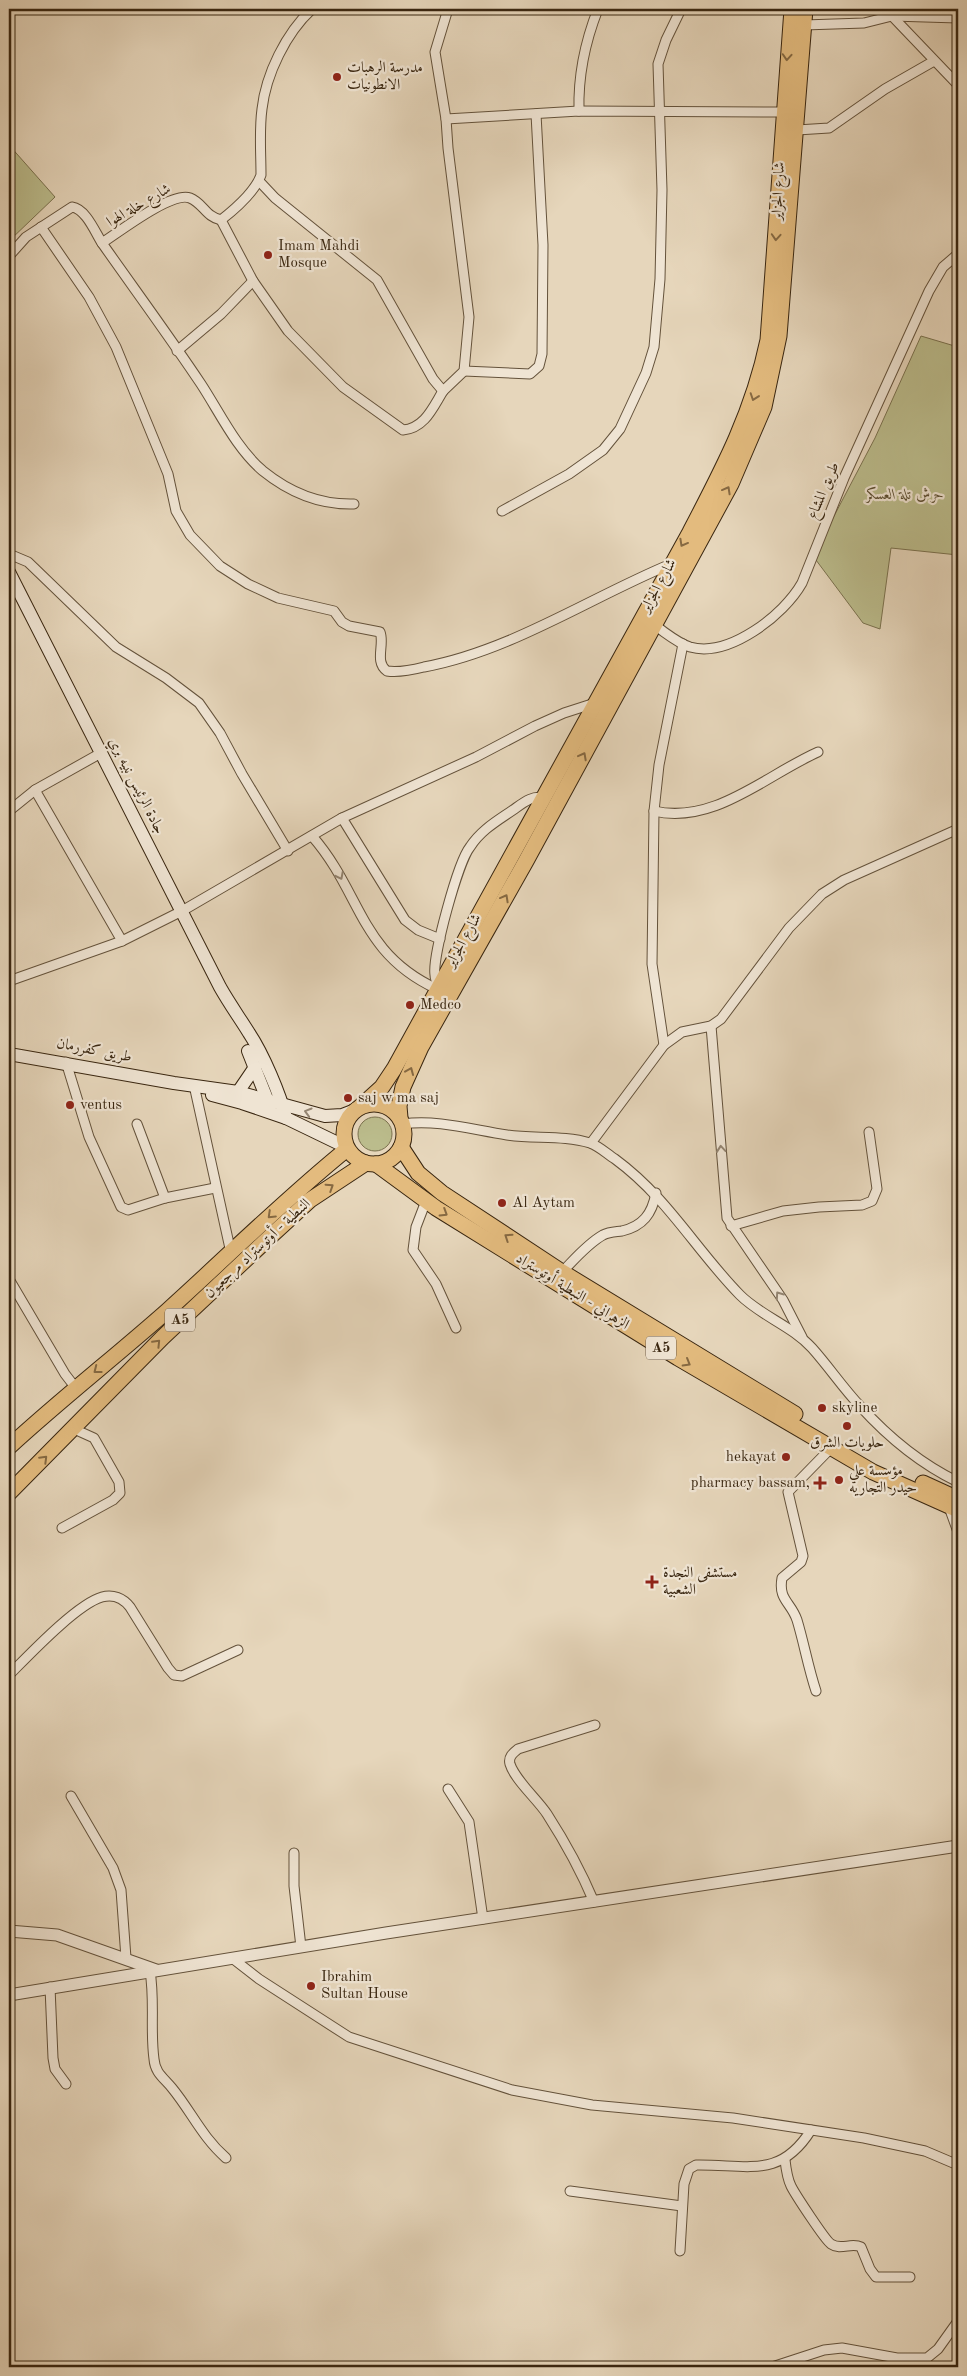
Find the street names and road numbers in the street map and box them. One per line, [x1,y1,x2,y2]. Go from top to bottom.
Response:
street label: شارع الجزاير [770,161,792,223]
street label: شارع خلة الهوا [104,182,176,234]
street label: طريق المشاع [805,460,846,523]
street label: شارع الجزاير [637,557,683,619]
street label: جادة الرئيس نبيه بري [103,735,168,838]
street label: شارع الجزاير [442,912,488,974]
street label: طريق كفررمان [55,1035,133,1067]
street label: النبطية - أوتوستراد مرجعيون [199,1193,315,1303]
street label: الزهراني - النبطية أوتوستراد [511,1247,634,1335]
road number: A5 [165,1308,195,1332]
road number: A5 [646,1336,676,1360]

